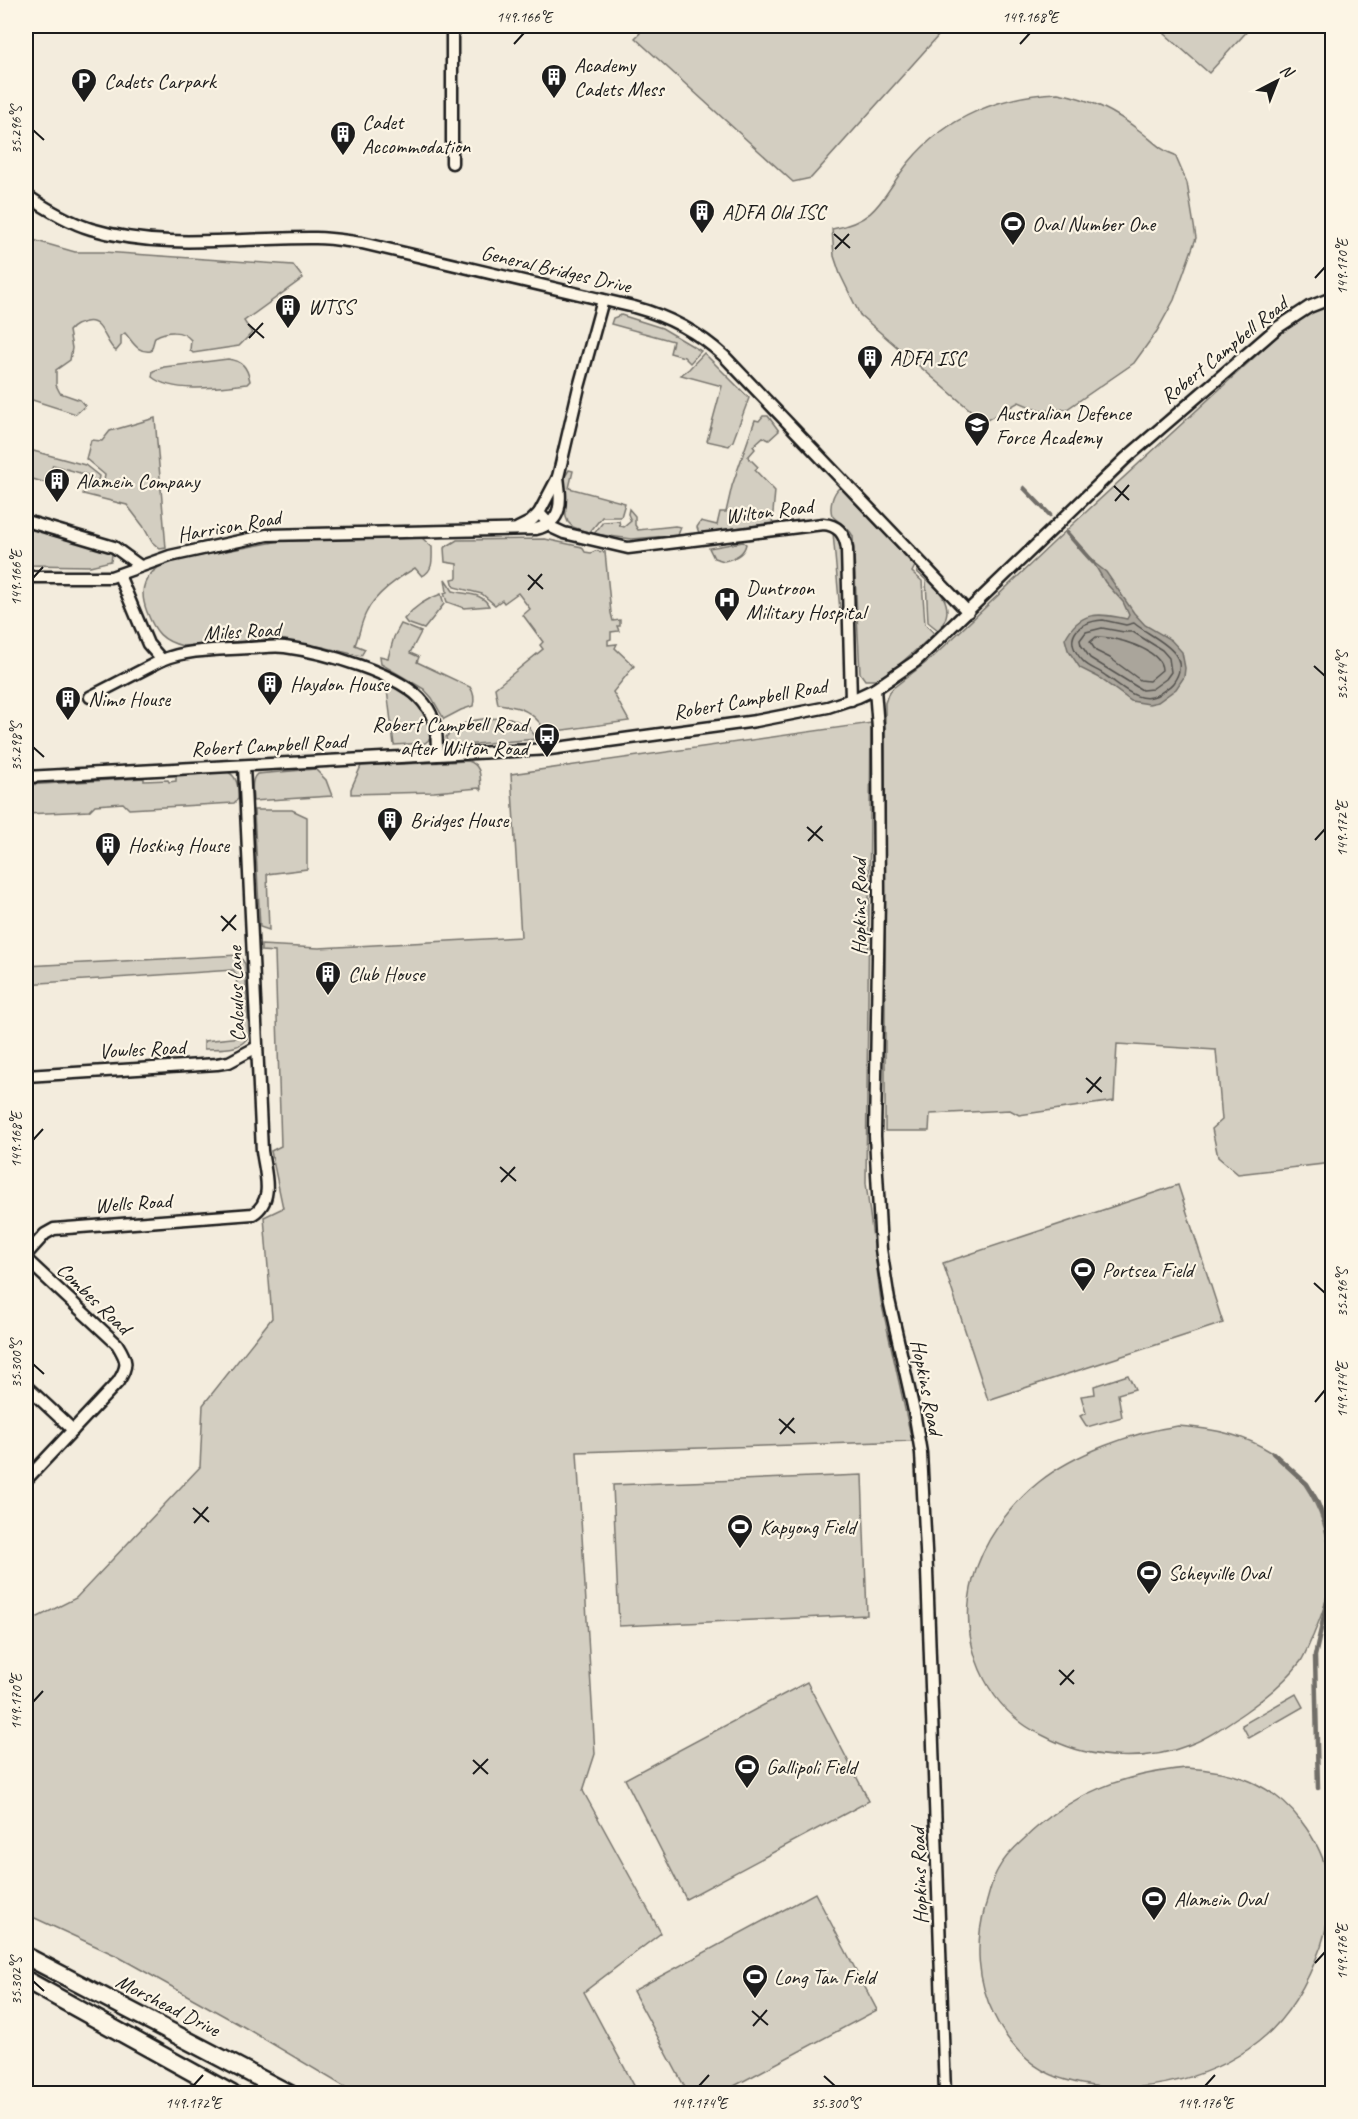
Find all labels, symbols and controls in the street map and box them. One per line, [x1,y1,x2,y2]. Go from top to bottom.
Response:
text: 149.166°E [496,8,554,27]
text: 149.168°E [1002,8,1060,27]
north arrow [1247,51,1307,111]
place label: Academy Cadets Mess [574,52,665,102]
text: N [1276,60,1299,83]
building icon: Academy Cadets Mess [539,62,569,100]
parking icon: Cadets Carpark [69,66,99,104]
place label: Cadets Carpark [104,68,218,94]
text: 35.296°S [7,103,26,154]
place label: Cadet Accommodation [362,109,471,159]
building icon: Cadet Accommodation [328,119,358,157]
building icon: ADFA Old ISC [687,197,717,235]
place label: ADFA Old ISC [722,199,828,225]
sports icon: Oval Number One [998,209,1028,247]
place label: Oval Number One [1032,211,1157,237]
text: 149.170°E [1333,237,1352,295]
street label: General Bridges Drive [479,239,635,299]
street label: Robert Campbell Road [1155,289,1295,409]
building icon: WTSS [273,292,303,330]
place label: WTSS [308,294,357,320]
building icon: ADFA ISC [855,343,885,381]
place label: ADFA ISC [890,345,968,371]
place label: Australian Defence Force Academy [996,400,1133,450]
school or university icon: Australian Defence Force Academy [962,410,992,448]
building icon: Alamein Company [42,466,72,504]
place label: Alamein Company [76,468,201,494]
street label: Wilton Road [724,492,818,529]
street label: Harrison Road [175,503,286,548]
text: 149.166°E [7,548,26,606]
place label: Duntroon Military Hospital [746,575,869,625]
hospital icon: Duntroon Military Hospital [712,585,742,623]
street label: Miles Road [203,616,284,646]
text: 35.294°S [1333,649,1352,700]
building icon: Haydon House [255,669,285,707]
place label: Haydon House [290,671,390,697]
street label: Robert Campbell Road [671,672,832,725]
building icon: Nimo House [53,684,83,722]
place label: Nimo House [88,686,171,712]
place label: Robert Campbell Road after Wilton Road [372,711,532,761]
text: 35.298°S [7,720,26,771]
bus stop icon: Robert Campbell Road after Wilton Road [532,721,562,759]
street label: Robert Campbell Road [190,728,350,762]
text: 149.172°E [1333,799,1352,857]
building icon: Bridges House [375,805,405,843]
place label: Bridges House [410,807,509,833]
building icon: Hosking House [93,830,123,868]
place label: Hosking House [128,832,230,858]
street label: Hopkins Road [846,855,872,955]
street label: Calculus Lane [221,945,251,1042]
building icon: Club House [313,959,343,997]
place label: Club House [348,961,427,987]
street label: Vowles Road [98,1034,189,1064]
text: 149.168°E [7,1110,26,1168]
street label: Wells Road [94,1187,176,1219]
sports icon: Portsea Field [1068,1255,1098,1293]
street label: Combes Road [51,1256,139,1342]
place label: Portsea Field [1102,1257,1197,1283]
text: 35.296°S [1333,1266,1352,1317]
text: 35.300°S [7,1337,26,1388]
street label: Hopkins Road [905,1337,950,1440]
text: 149.174°E [1333,1360,1352,1418]
sports icon: Kapyong Field [725,1512,755,1550]
place label: Kapyong Field [760,1514,858,1540]
sports icon: Scheyville Oval [1134,1558,1164,1596]
place label: Scheyville Oval [1168,1560,1273,1586]
text: 149.170°E [7,1672,26,1730]
sports icon: Gallipoli Field [732,1752,762,1790]
place label: Gallipoli Field [766,1754,859,1780]
street label: Hopkins Road [904,1824,934,1925]
sports icon: Alamein Oval [1139,1884,1169,1922]
place label: Alamein Oval [1174,1886,1269,1912]
text: 149.176°E [1333,1922,1352,1980]
text: 35.302°S [7,1954,26,2005]
sports icon: Long Tan Field [740,1962,770,2000]
place label: Long Tan Field [774,1964,879,1990]
street label: Morshead Drive [112,1968,225,2043]
text: 149.172°E [165,2094,223,2113]
text: 149.174°E [671,2094,729,2113]
text: 35.300°S [811,2094,862,2113]
text: 149.176°E [1177,2094,1235,2113]

